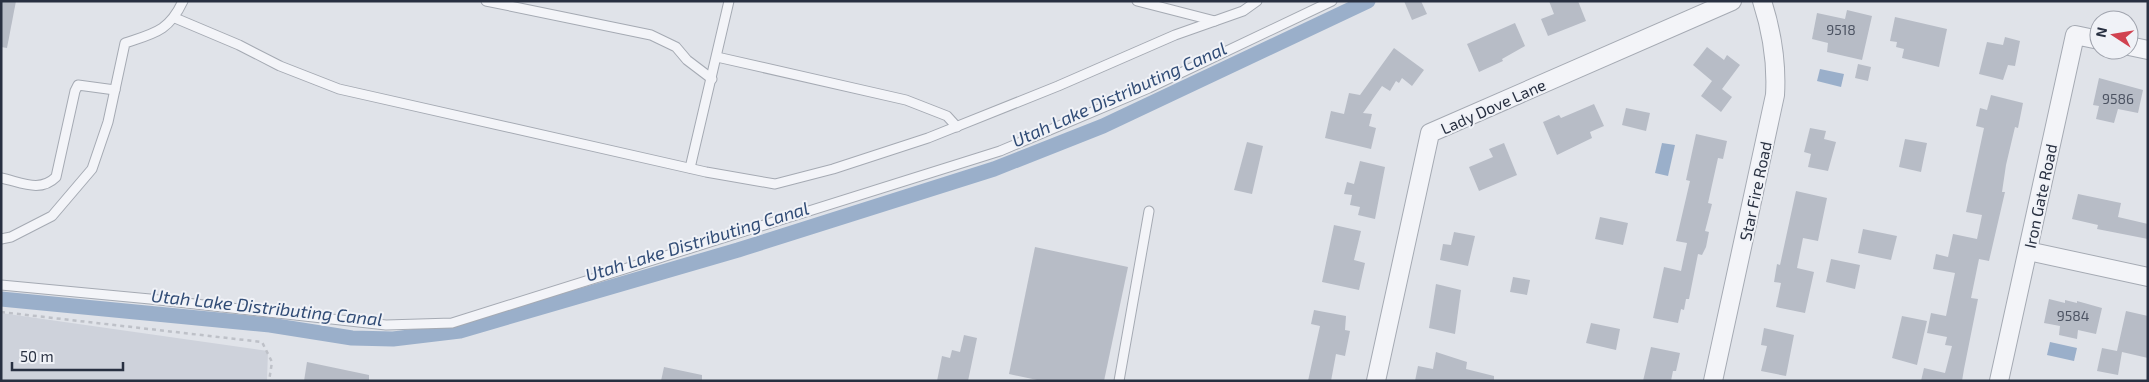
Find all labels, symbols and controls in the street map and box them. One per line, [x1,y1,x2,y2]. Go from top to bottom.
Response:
north arrow [2089,10,2139,60]
house number: 9518 [1826,21,1856,38]
text: N [2091,25,2110,39]
water label: Utah Lake Distributing Canal [1008,37,1230,151]
street label: Lady Dove Lane [1438,74,1548,138]
house number: 9586 [2102,90,2134,107]
street label: Star Fire Road [1735,140,1775,242]
street label: Iron Gate Road [2020,142,2060,250]
water label: Utah Lake Distributing Canal [583,196,811,286]
water label: Utah Lake Distributing Canal [150,284,384,330]
house number: 9584 [2057,307,2089,324]
scale bar [12,340,124,372]
text: 50 m [20,347,54,365]

